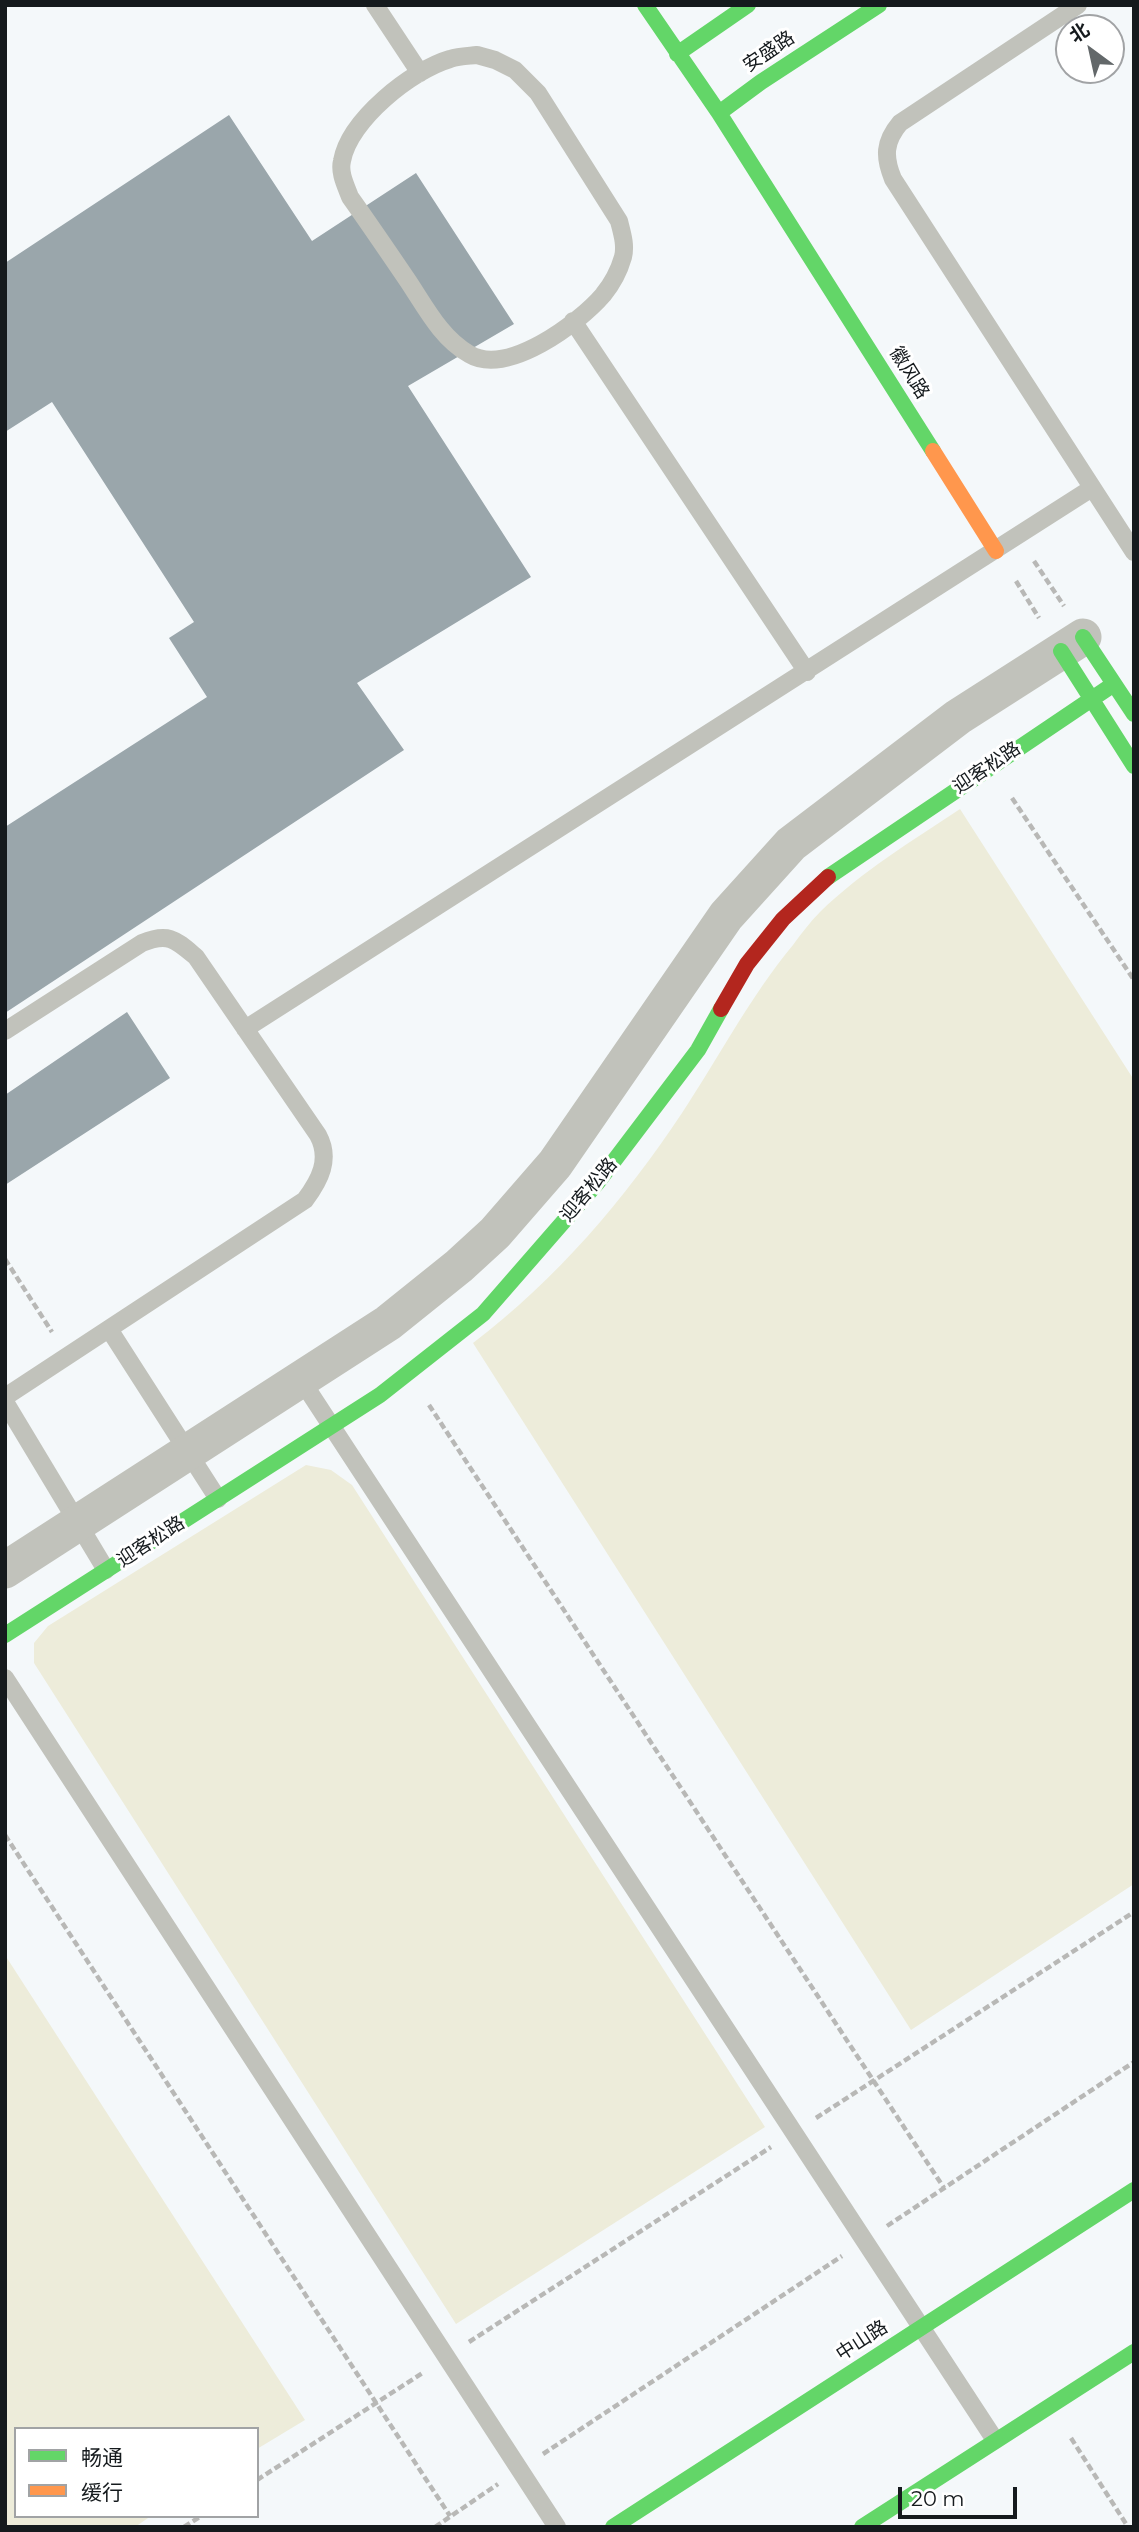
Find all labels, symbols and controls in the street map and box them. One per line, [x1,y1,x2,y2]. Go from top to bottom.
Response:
north arrow [1055,14,1125,84]
text: 北 [1065,18,1094,47]
street label: 安盛路 [739,27,799,77]
street label: 徽风路 [884,343,934,403]
street label: 迎客松路 [949,737,1025,799]
street label: 迎客松路 [556,1154,622,1226]
street label: 迎客松路 [113,1512,189,1572]
street label: 中山路 [832,2316,892,2366]
legend [14,2427,259,2518]
text: 畅通 [81,2445,123,2470]
scale bar [901,2472,1020,2516]
text: 缓行 [81,2480,123,2505]
text: 20 m [911,2486,965,2511]

